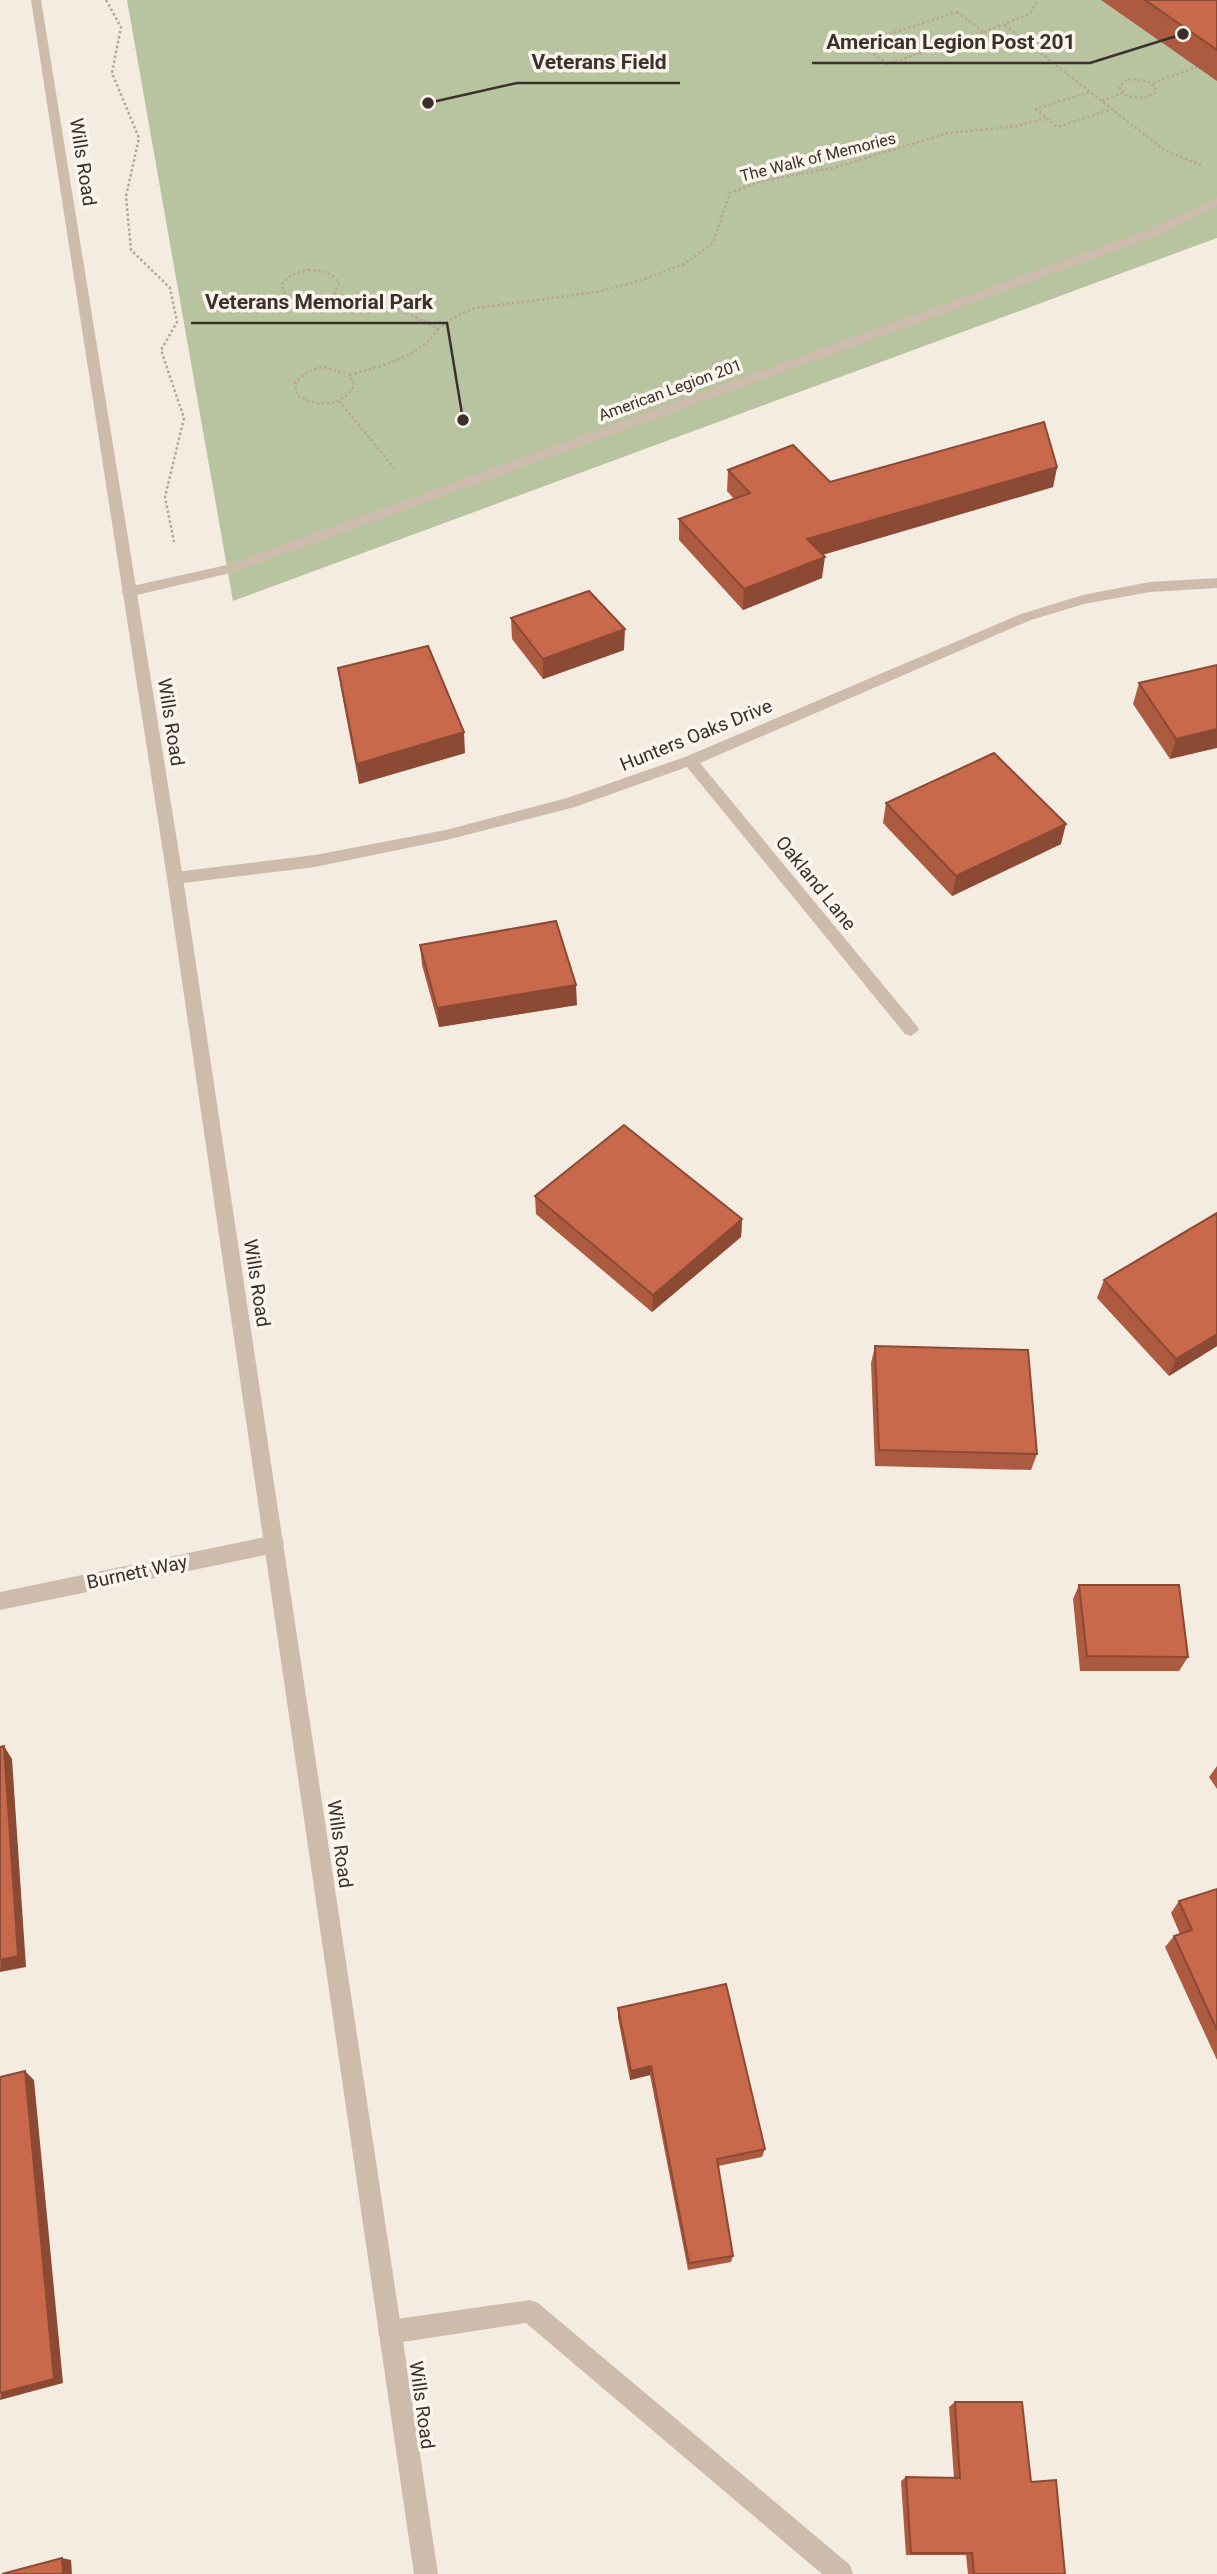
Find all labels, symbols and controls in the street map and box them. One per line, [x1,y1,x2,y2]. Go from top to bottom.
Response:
callout: American Legion Post 201 [812,21,1090,63]
text: American Legion Post 201 [826,30,1076,54]
callout: Veterans Field [517,41,680,83]
text: Veterans Field [531,50,667,74]
street label: Wills Road [65,116,101,208]
street label: The Walk of Memories [738,128,898,186]
callout: Veterans Memorial Park [191,281,447,323]
text: Veterans Memorial Park [205,290,434,314]
street label: American Legion 201 [596,355,744,425]
street label: Wills Road [153,676,189,768]
street label: Hunters Oaks Drive [617,694,775,776]
street label: Oakland Lane [771,831,861,935]
street label: Wills Road [239,1237,275,1329]
street label: Burnett Way [85,1550,189,1594]
street label: Wills Road [322,1798,358,1890]
street label: Wills Road [404,2359,440,2451]

